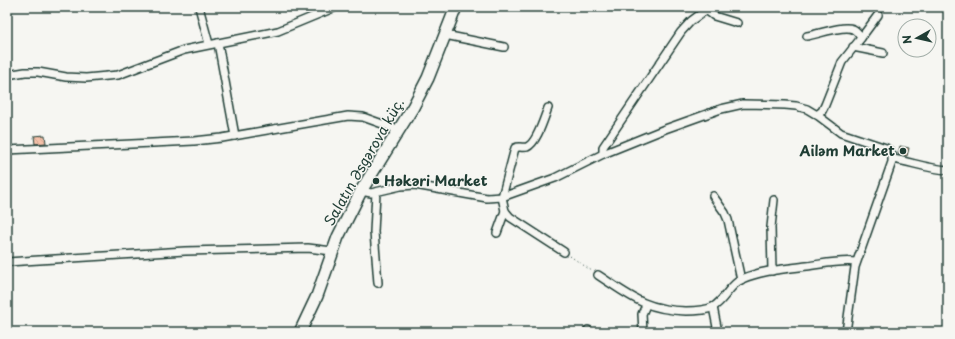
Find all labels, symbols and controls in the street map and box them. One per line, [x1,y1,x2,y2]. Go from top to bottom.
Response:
north arrow [897,18,937,58]
text: N [898,34,916,45]
street label: Salatın Əsgərova küç. [318,94,409,230]
place label: Ailəm Market [799,140,895,161]
marker: Ailəm Market [898,146,908,156]
place label: Həkəri Market [384,170,488,191]
marker: Həkəri Market [371,176,381,186]

